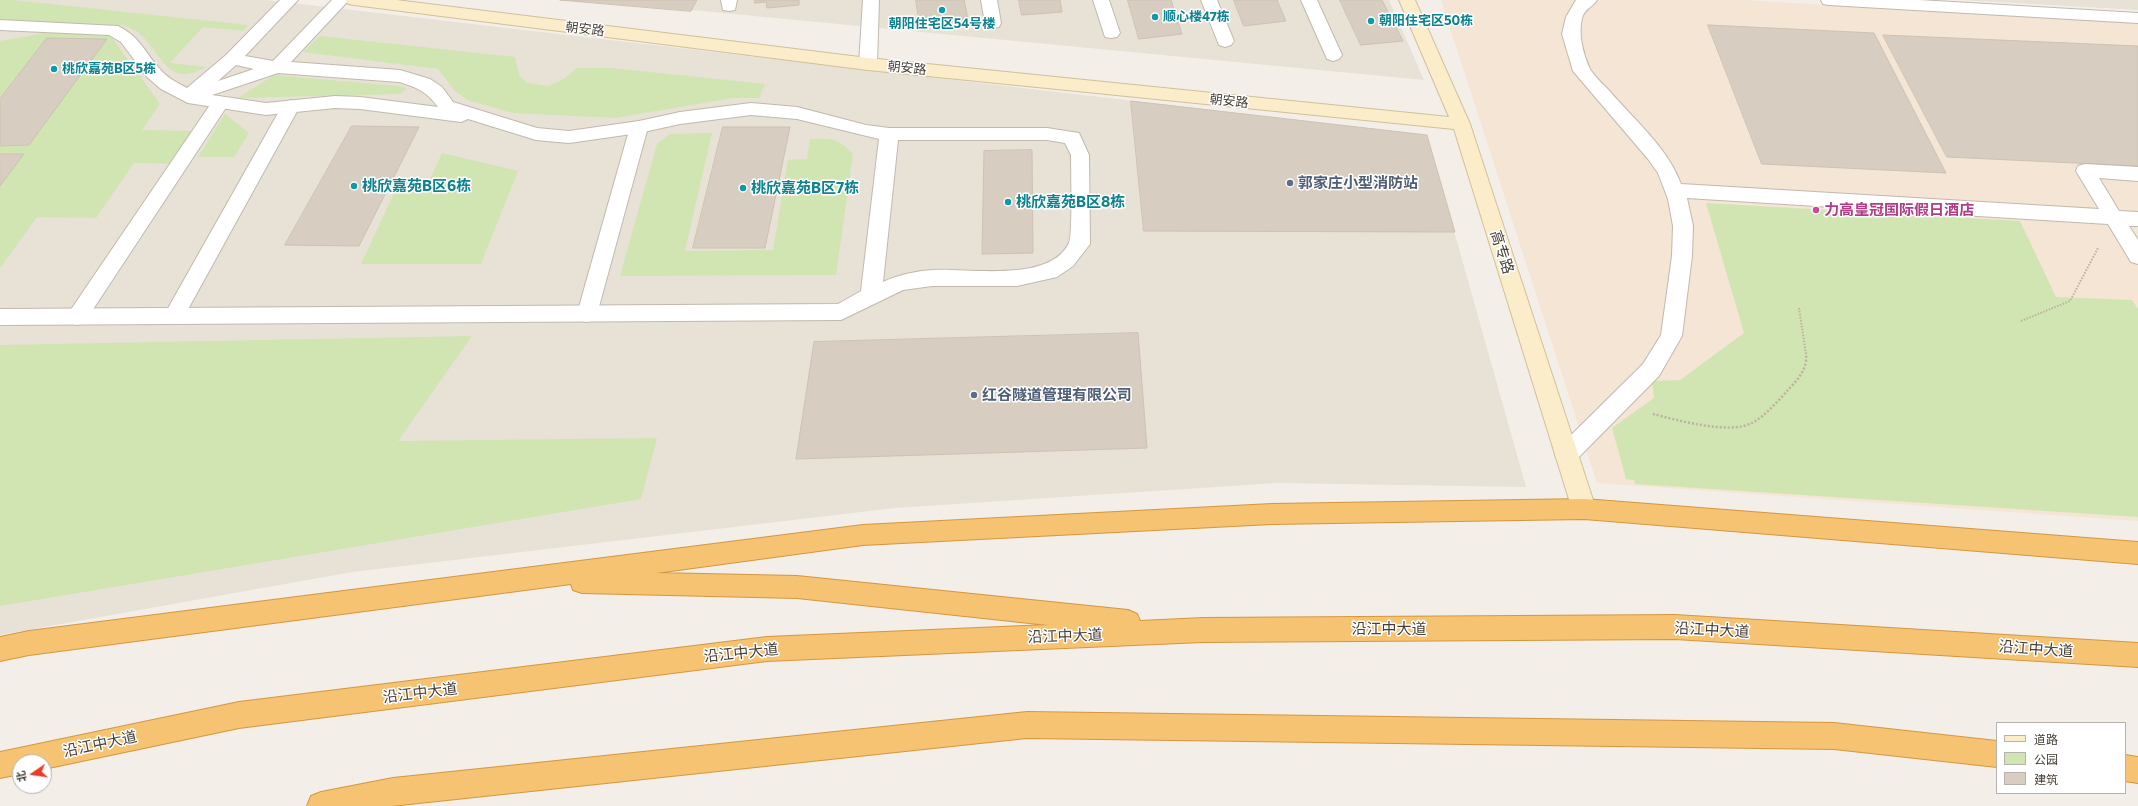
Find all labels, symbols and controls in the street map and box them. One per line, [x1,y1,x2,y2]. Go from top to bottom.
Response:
marker: 朝阳住宅区54号楼 [937,5,947,15]
place label: 顺心楼47栋 [1163,9,1230,25]
marker: 顺心楼47栋 [1150,12,1160,22]
place label: 朝阳住宅区50栋 [1379,13,1473,29]
place label: 朝阳住宅区54号楼 [889,16,995,32]
marker: 朝阳住宅区50栋 [1366,16,1376,26]
street label: 朝安路 [565,19,605,39]
street label: 朝安路 [887,58,927,78]
place label: 桃欣嘉苑B区5栋 [62,61,156,77]
marker: 桃欣嘉苑B区5栋 [49,64,59,74]
street label: 朝安路 [1209,91,1249,111]
place label: 郭家庄小型消防站 [1298,174,1418,192]
place label: 桃欣嘉苑B区6栋 [362,177,471,195]
marker: 郭家庄小型消防站 [1285,178,1295,188]
place label: 桃欣嘉苑B区7栋 [751,179,859,197]
marker: 桃欣嘉苑B区6栋 [349,181,359,191]
marker: 桃欣嘉苑B区7栋 [738,183,748,193]
place label: 桃欣嘉苑B区8栋 [1016,193,1125,211]
marker: 桃欣嘉苑B区8栋 [1003,197,1013,207]
place label: 力高皇冠国际假日酒店 [1824,201,1974,219]
marker: 力高皇冠国际假日酒店 [1811,205,1821,215]
street label: 高专路 [1486,228,1518,276]
place label: 红谷隧道管理有限公司 [982,386,1132,404]
marker: 红谷隧道管理有限公司 [969,390,979,400]
street label: 沿江中大道 [1674,619,1750,641]
street label: 沿江中大道 [1352,620,1426,638]
street label: 沿江中大道 [1027,626,1103,646]
street label: 沿江中大道 [1998,637,2074,661]
street label: 沿江中大道 [703,640,779,666]
street label: 沿江中大道 [382,679,458,707]
legend [1996,722,2126,794]
street label: 沿江中大道 [61,727,139,761]
text: 道路 [2034,732,2058,746]
text: 公园 [2034,752,2058,766]
north arrow [12,754,52,794]
text: 北 [13,770,28,783]
text: 建筑 [2034,772,2058,786]

